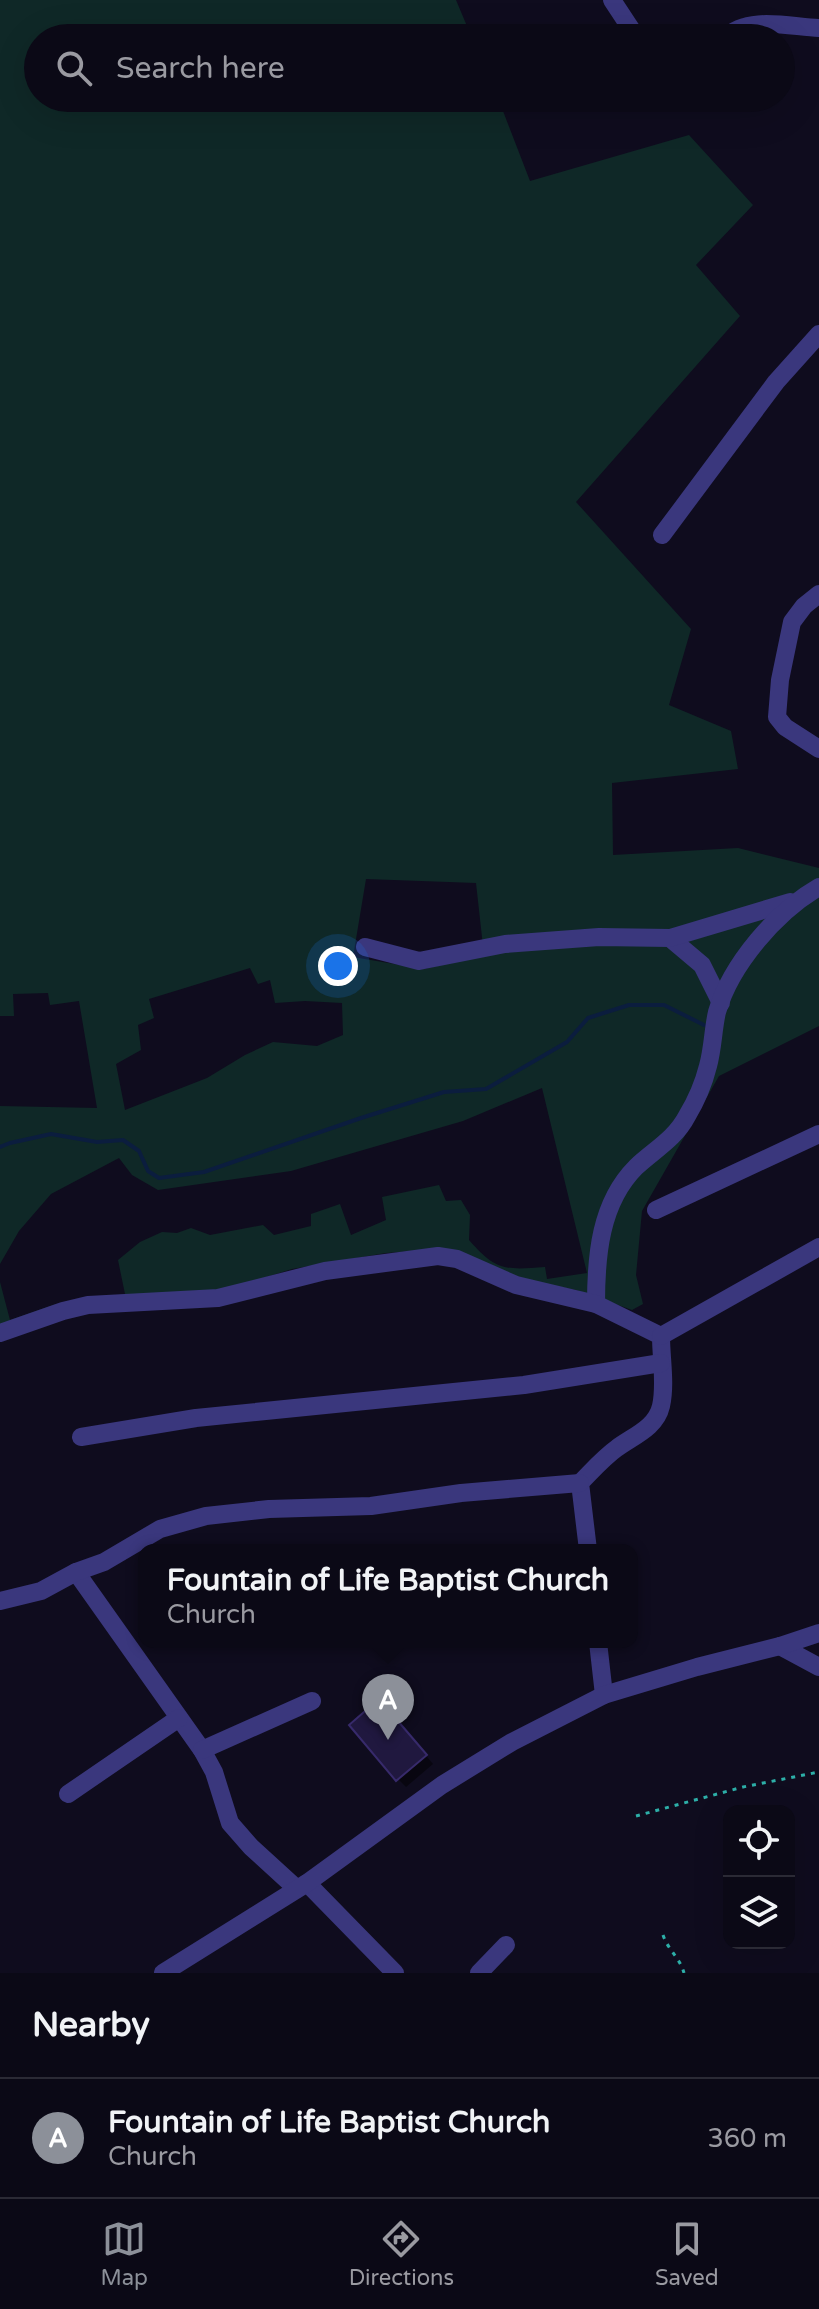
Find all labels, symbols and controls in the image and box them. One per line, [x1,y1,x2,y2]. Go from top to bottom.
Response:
search box [24,24,795,112]
icon: search [52,46,96,90]
text: Search here [116,50,285,87]
your location [318,946,358,986]
popup [138,1544,638,1648]
text: Fountain of Life Baptist Church [167,1562,609,1599]
text: Church [167,1599,256,1630]
pin: A [362,1674,414,1740]
map controls [723,1805,795,1949]
button: locate [723,1805,795,1877]
button: layers [723,1877,795,1949]
text: Nearby [32,2005,150,2046]
text: Fountain of Life Baptist Church [108,2104,550,2141]
text: A [48,2123,68,2154]
text: 360 m [707,2123,787,2154]
text: Church [108,2141,197,2172]
tab: Map [100,2217,148,2291]
tab: Directions [349,2217,454,2291]
tab: Saved [655,2217,719,2291]

